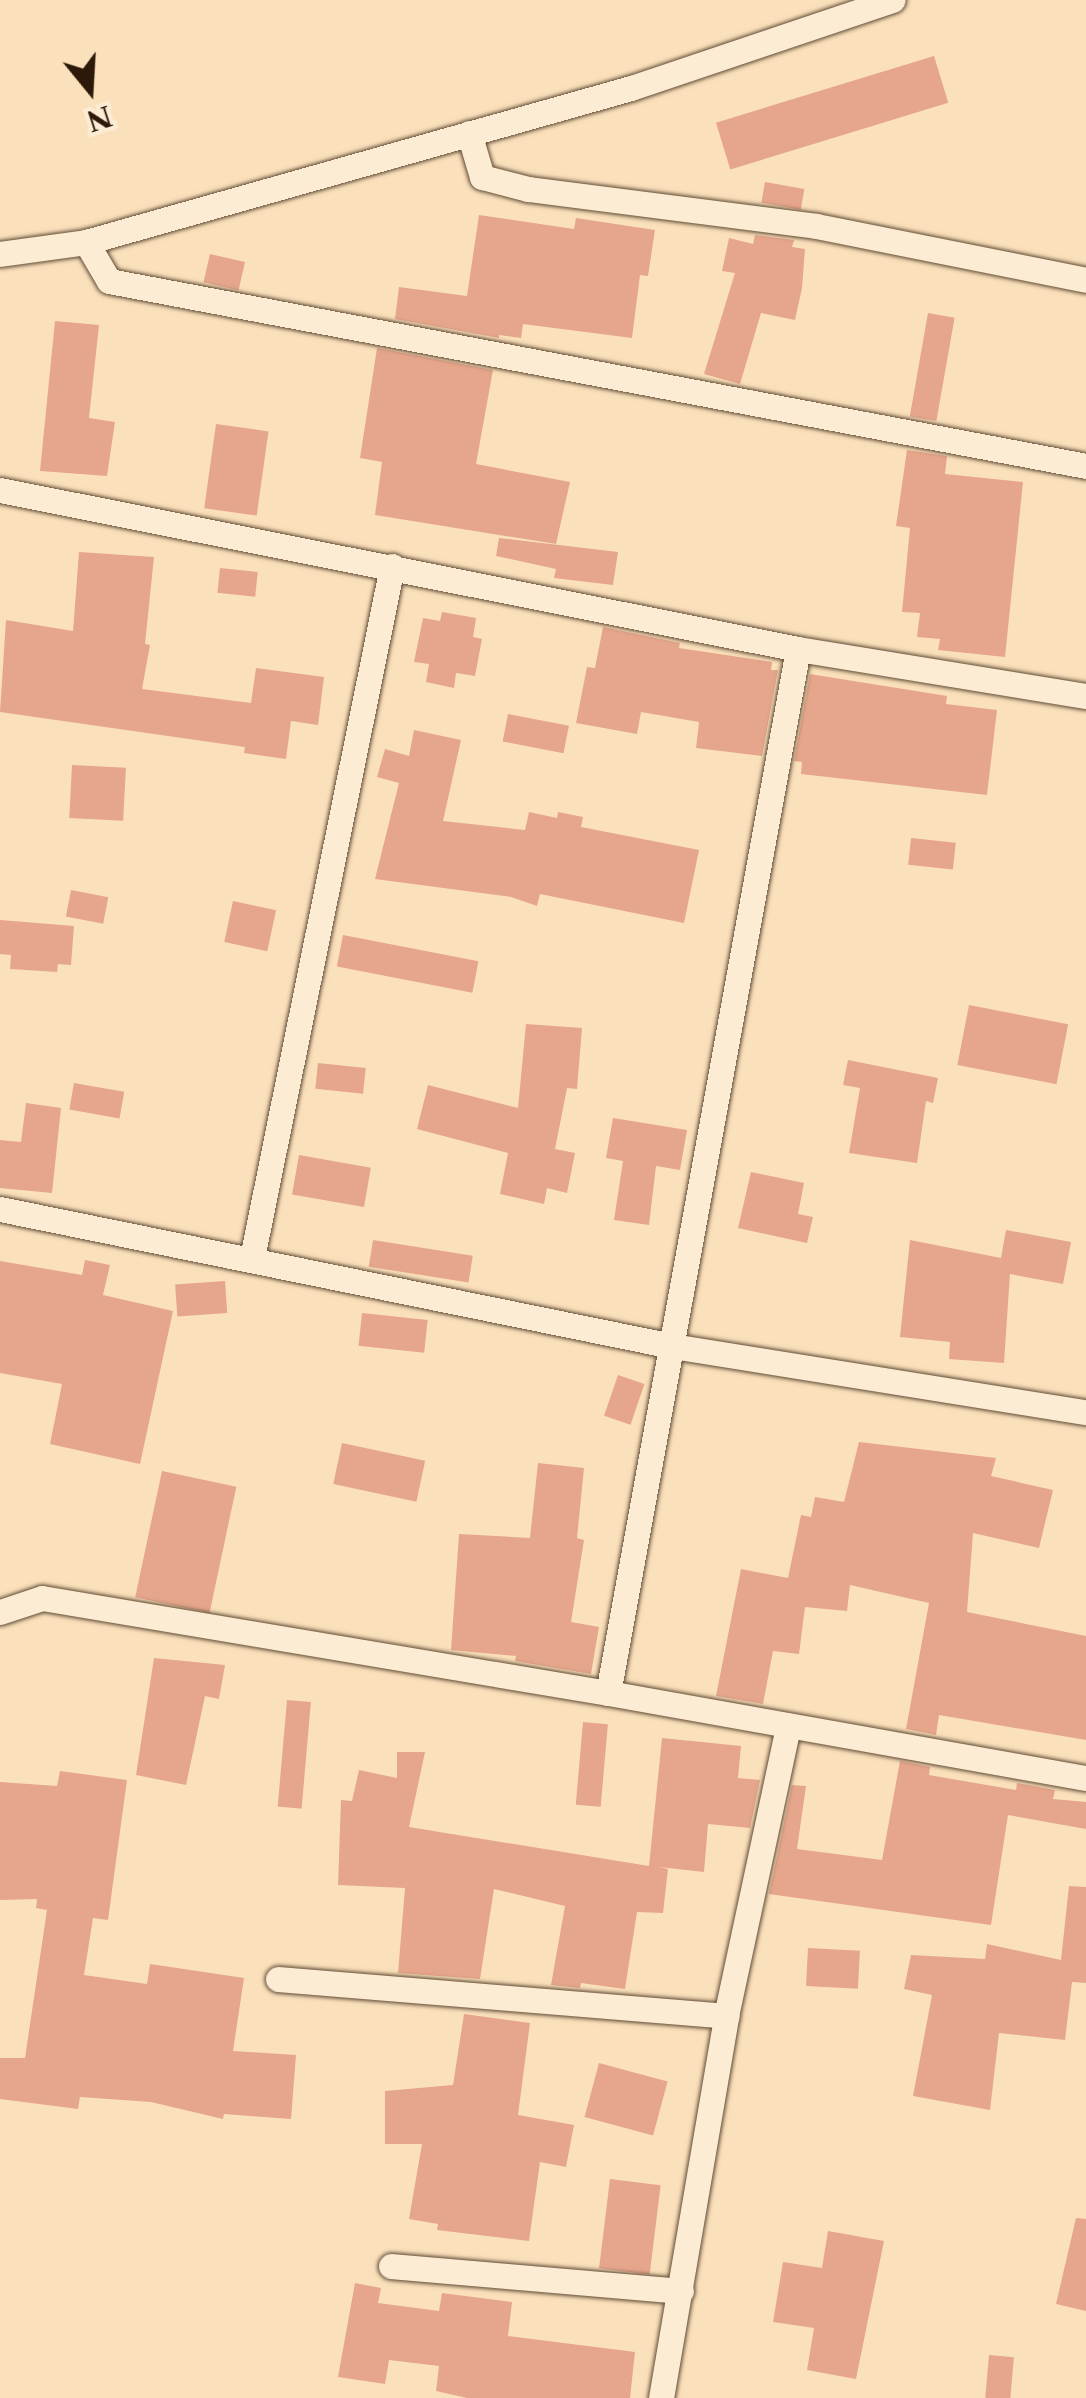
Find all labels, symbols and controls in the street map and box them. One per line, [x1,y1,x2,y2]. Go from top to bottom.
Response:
north arrow [40,40,140,140]
text: N [82,99,116,138]

